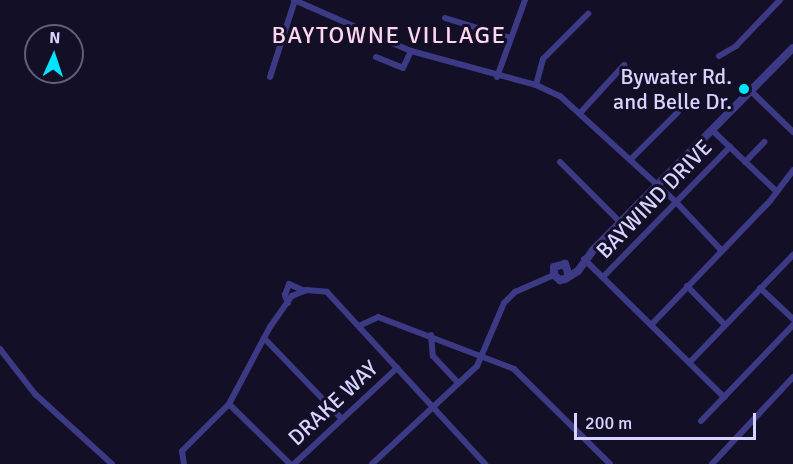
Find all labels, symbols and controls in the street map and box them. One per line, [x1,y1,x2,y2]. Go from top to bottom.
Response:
district label: BAYTOWNE VILLAGE [271,22,507,50]
north arrow [24,24,84,84]
text: N [49,28,61,48]
place label: Bywater Rd. and Belle Dr. [613,63,732,114]
marker: Bywater Rd. and Belle Dr. [737,82,751,96]
street label: BAYWIND DRIVE [591,134,717,264]
street label: DRAKE WAY [283,355,383,451]
scale bar [577,401,758,439]
text: 200 m [585,412,632,434]

